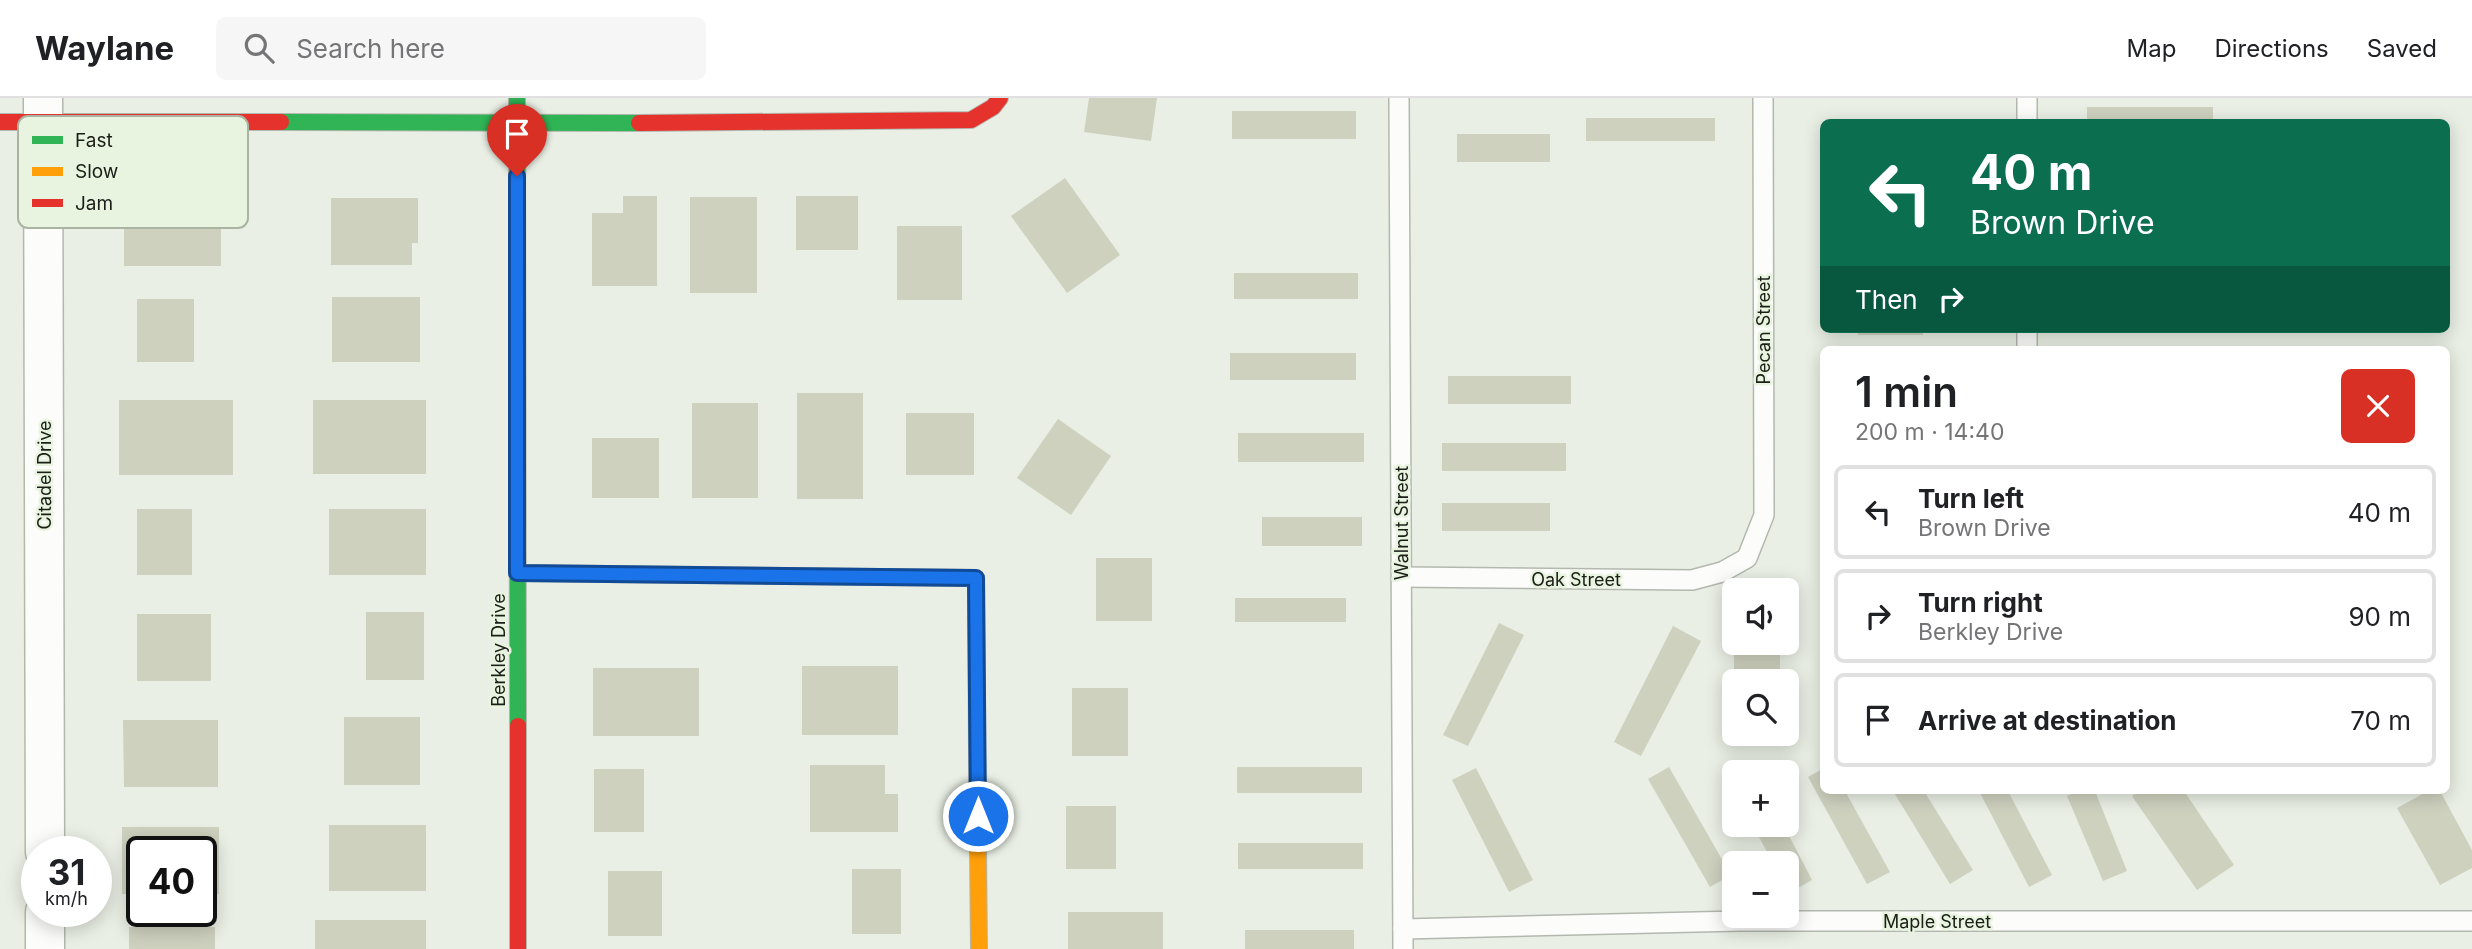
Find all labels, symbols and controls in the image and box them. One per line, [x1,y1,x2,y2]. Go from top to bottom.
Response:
search box [216,17,706,80]
text: Waylane [35,28,174,68]
icon: search [240,29,278,67]
text: Search here [296,33,445,64]
text: Map [2127,34,2176,63]
text: Directions [2214,34,2329,63]
text: Saved [2367,34,2437,63]
pin [487,104,547,176]
icon: arrive [498,115,536,153]
legend [18,116,248,228]
text: Fast [75,129,113,152]
text: 40 m [1970,143,2093,202]
icon: left [1855,147,1946,238]
text: Slow [75,160,118,183]
text: Jam [75,192,113,215]
text: Brown Drive [1970,203,2155,242]
street label: Pecan Street [1753,275,1774,384]
icon: right [1932,280,1970,318]
text: Then [1855,284,1918,315]
text: 1 min [1855,366,1958,417]
button: close [2341,369,2415,443]
text: 200 m · 14:40 [1855,418,2004,446]
street label: Citadel Drive [34,420,55,530]
street label: Walnut Street [1391,466,1412,580]
text: Turn left [1918,483,2024,514]
icon: left [1859,493,1897,531]
text: 40 m [2348,497,2411,528]
text: Brown Drive [1918,514,2051,542]
street label: Oak Street [1531,569,1621,590]
map controls [1722,578,1799,928]
button: sound [1722,578,1799,655]
text: Turn right [1918,587,2043,618]
street label: Berkley Drive [488,593,509,707]
icon: right [1859,597,1897,635]
text: 90 m [2348,601,2411,632]
text: Berkley Drive [1918,618,2063,646]
button: search [1722,669,1799,746]
icon: arrive [1859,701,1897,739]
text: Arrive at destination [1918,705,2177,736]
text: 70 m [2350,705,2411,736]
button: + [1722,760,1799,837]
position arrow [941,779,1015,853]
speed limit sign: 40 [126,836,217,927]
text: 31 [48,851,85,893]
button: − [1722,851,1799,928]
text: km/h [45,888,88,909]
street label: Maple Street [1883,911,1991,932]

